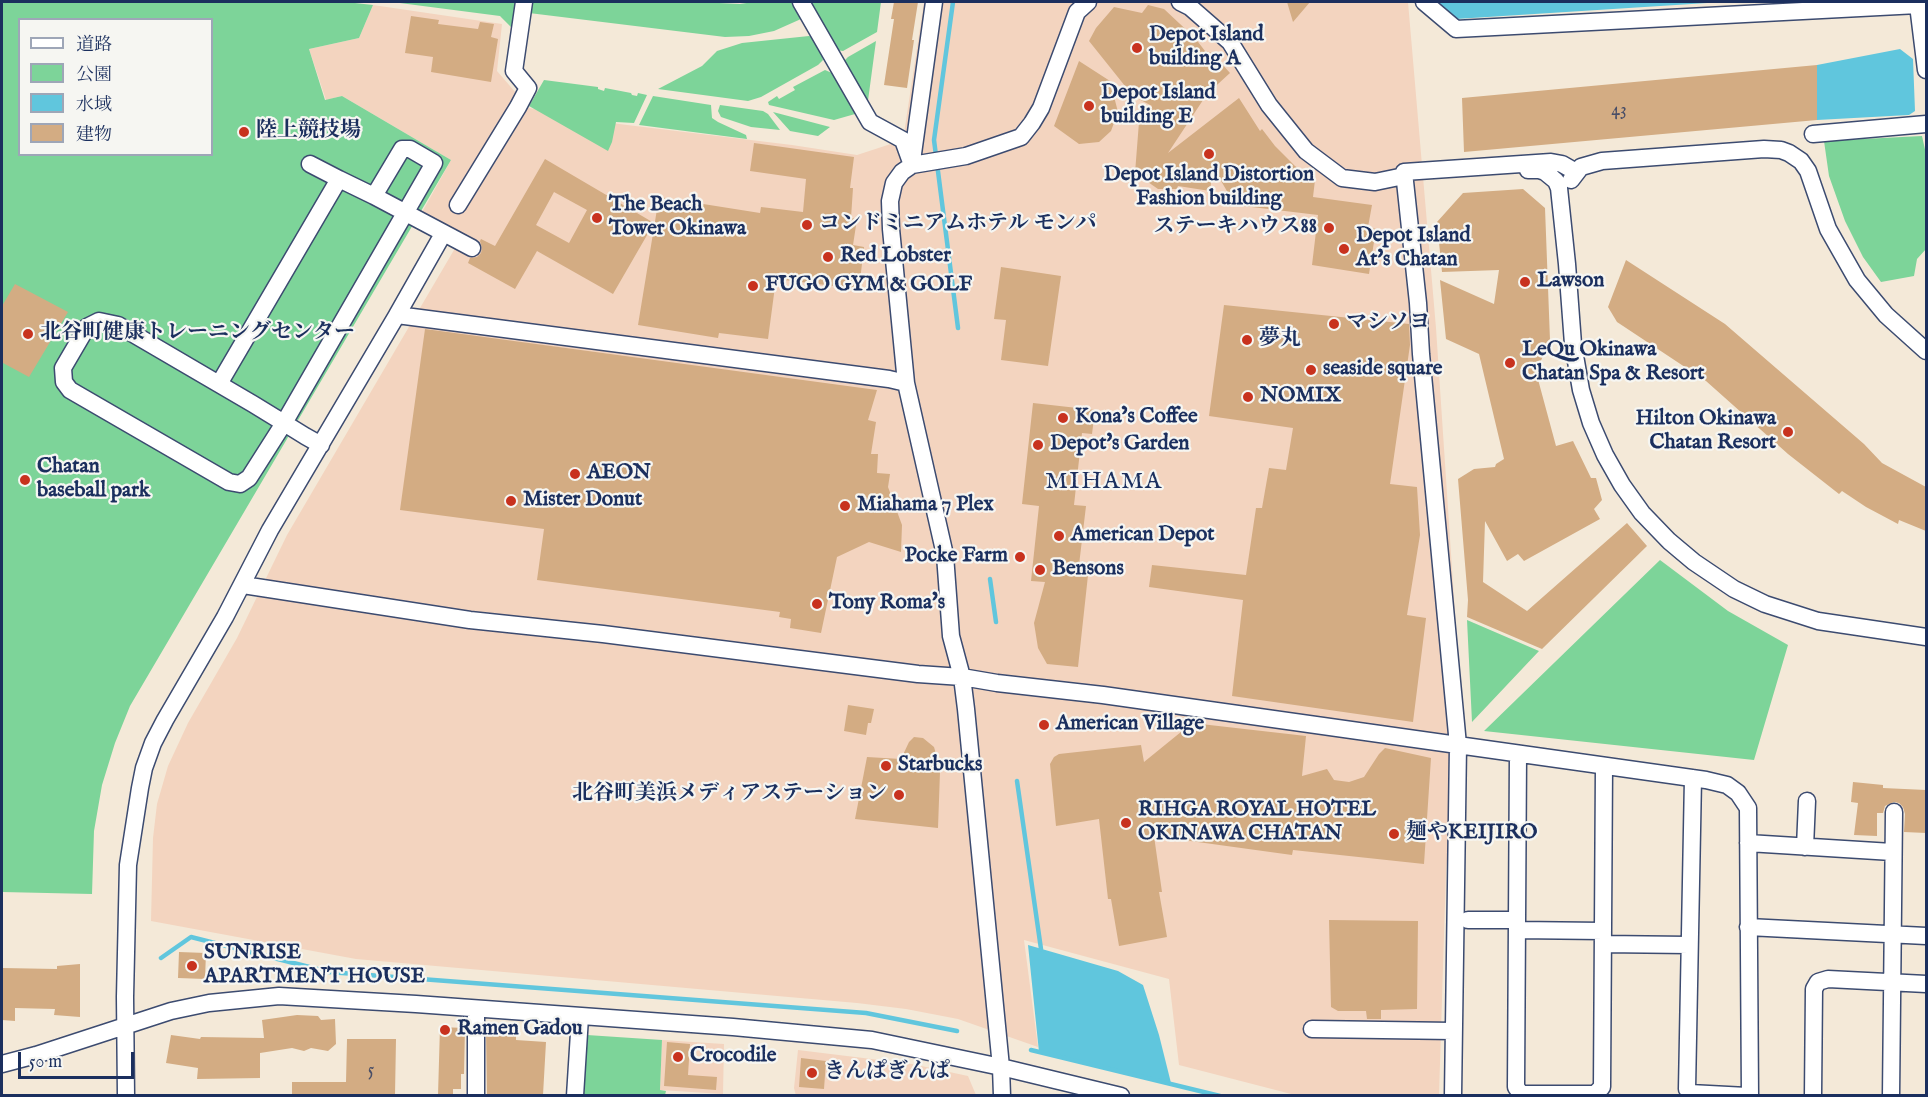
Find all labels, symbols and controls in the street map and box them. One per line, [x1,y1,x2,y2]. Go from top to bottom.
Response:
legend [18,18,213,156]
place label: Depot Island building A [1149,23,1264,73]
text: 道路 [76,34,112,57]
marker: Depot Island building A [1130,41,1144,55]
text: 公園 [76,64,112,87]
place label: Depot Island building E [1101,81,1216,131]
text: 水域 [76,94,112,117]
marker: Depot Island building E [1082,99,1096,113]
house number: 43 [1611,100,1627,122]
place label: 陸上競技場 [256,119,361,145]
text: 建物 [76,124,112,147]
marker: 陸上競技場 [237,125,251,139]
marker: Depot Island Distortion Fashion building [1202,147,1216,161]
place label: Depot Island Distortion Fashion building [1104,163,1314,213]
place label: The Beach Tower Okinawa [609,193,746,243]
marker: The Beach Tower Okinawa [590,211,604,225]
place label: コンドミニアムホテル モンパ [819,212,1097,238]
place label: ステーキハウス88 [1154,215,1317,241]
marker: コンドミニアムホテル モンパ [800,218,814,232]
marker: ステーキハウス88 [1322,221,1336,235]
place label: Depot Island At's Chatan [1356,224,1471,274]
marker: Depot Island At's Chatan [1337,242,1351,256]
place label: Red Lobster [840,244,951,270]
marker: Red Lobster [821,250,835,264]
place label: Lawson [1537,269,1604,295]
place label: FUGO GYM & GOLF [765,273,972,299]
marker: Lawson [1518,275,1532,289]
marker: FUGO GYM & GOLF [746,279,760,293]
place label: マシソヨ [1346,311,1430,337]
marker: マシソヨ [1327,317,1341,331]
place label: 北谷町健康トレーニングセンター [40,321,355,347]
marker: 北谷町健康トレーニングセンター [21,327,35,341]
place label: 夢丸 [1259,327,1301,353]
marker: 夢丸 [1240,333,1254,347]
place label: LeQu Okinawa Chatan Spa & Resort [1522,338,1705,388]
marker: LeQu Okinawa Chatan Spa & Resort [1503,356,1517,370]
place label: seaside square [1323,357,1443,383]
marker: seaside square [1304,363,1318,377]
place label: NOMIX [1260,384,1341,410]
marker: NOMIX [1241,390,1255,404]
place label: Kona’s Coffee [1075,405,1198,431]
place label: Hilton Okinawa Chatan Resort [1635,407,1776,457]
marker: Kona’s Coffee [1056,411,1070,425]
marker: Hilton Okinawa Chatan Resort [1781,425,1795,439]
place label: Depot's Garden [1050,432,1190,458]
marker: Depot's Garden [1031,438,1045,452]
place label: Chatan baseball park [37,455,150,505]
place label: AEON [587,461,651,487]
marker: AEON [568,467,582,481]
district label: MIHAMA [1045,469,1163,497]
marker: Chatan baseball park [18,473,32,487]
place label: Mister Donut [523,488,642,514]
place label: Miahama 7 Plex [857,493,994,519]
marker: Mister Donut [504,494,518,508]
marker: Miahama 7 Plex [838,499,852,513]
place label: American Depot [1071,523,1214,549]
marker: American Depot [1052,529,1066,543]
place label: Pocke Farm [905,544,1008,570]
marker: Pocke Farm [1013,550,1027,564]
place label: Bensons [1052,557,1124,583]
marker: Bensons [1033,563,1047,577]
place label: Tony Roma's [829,591,945,617]
marker: Tony Roma's [810,597,824,611]
place label: American Village [1056,712,1204,738]
marker: American Village [1037,718,1051,732]
place label: Starbucks [898,753,982,779]
marker: Starbucks [879,759,893,773]
place label: 北谷町美浜メディアステーション [572,782,887,808]
marker: 北谷町美浜メディアステーション [892,788,906,802]
place label: RIHGA ROYAL HOTEL OKINAWA CHATAN [1138,798,1376,848]
marker: RIHGA ROYAL HOTEL OKINAWA CHATAN [1119,816,1133,830]
place label: 麺やKEIJIRO [1406,821,1537,847]
marker: 麺やKEIJIRO [1387,827,1401,841]
place label: SUNRISE APARTMENT HOUSE [204,941,425,991]
marker: SUNRISE APARTMENT HOUSE [185,959,199,973]
place label: Ramen Gadou [457,1017,583,1043]
marker: Ramen Gadou [438,1023,452,1037]
scale bar [21,1040,136,1078]
place label: Crocodile [690,1044,776,1070]
marker: Crocodile [671,1050,685,1064]
text: 50 m [29,1051,62,1074]
house number: 5 [368,1060,374,1082]
place label: きんぱぎんぱ [824,1060,950,1086]
marker: きんぱぎんぱ [805,1066,819,1080]

